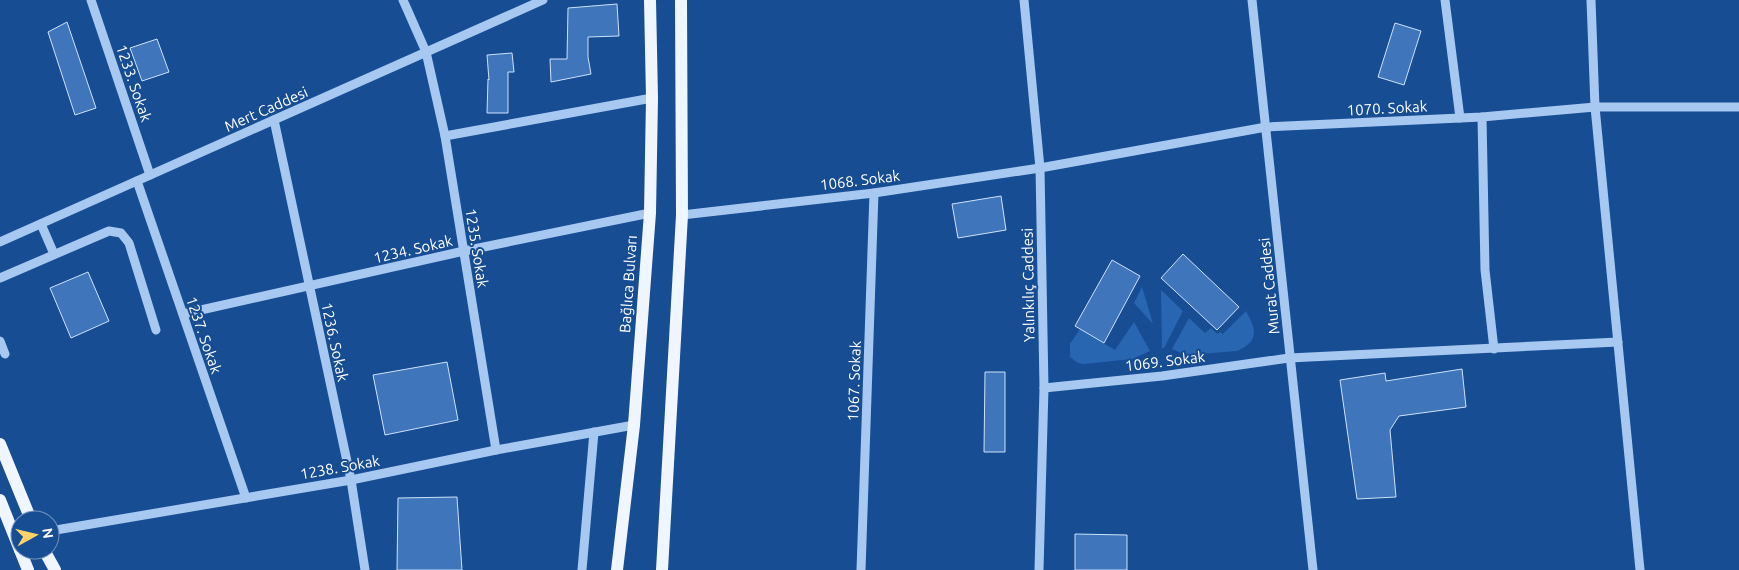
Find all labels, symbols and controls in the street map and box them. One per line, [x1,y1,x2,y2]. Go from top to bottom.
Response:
street label: 1233. Sokak [113,42,155,124]
street label: Mert Caddesi [222,83,310,135]
street label: 1070. Sokak [1346,97,1428,119]
street label: 1068. Sokak [819,167,901,193]
street label: 1235. Sokak [462,207,492,289]
street label: Yalınkılıç Caddesi [1019,228,1037,342]
street label: 1234. Sokak [372,232,455,266]
street label: Bağlıca Bulvarı [616,235,640,333]
street label: Murat Caddesi [1255,237,1283,335]
street label: 1237. Sokak [183,294,225,376]
street label: 1236. Sokak [318,301,352,384]
street label: 1067. Sokak [844,340,864,421]
street label: 1069. Sokak [1124,348,1206,374]
street label: 1238. Sokak [299,452,382,482]
north arrow [10,510,60,560]
text: N [39,527,57,539]

